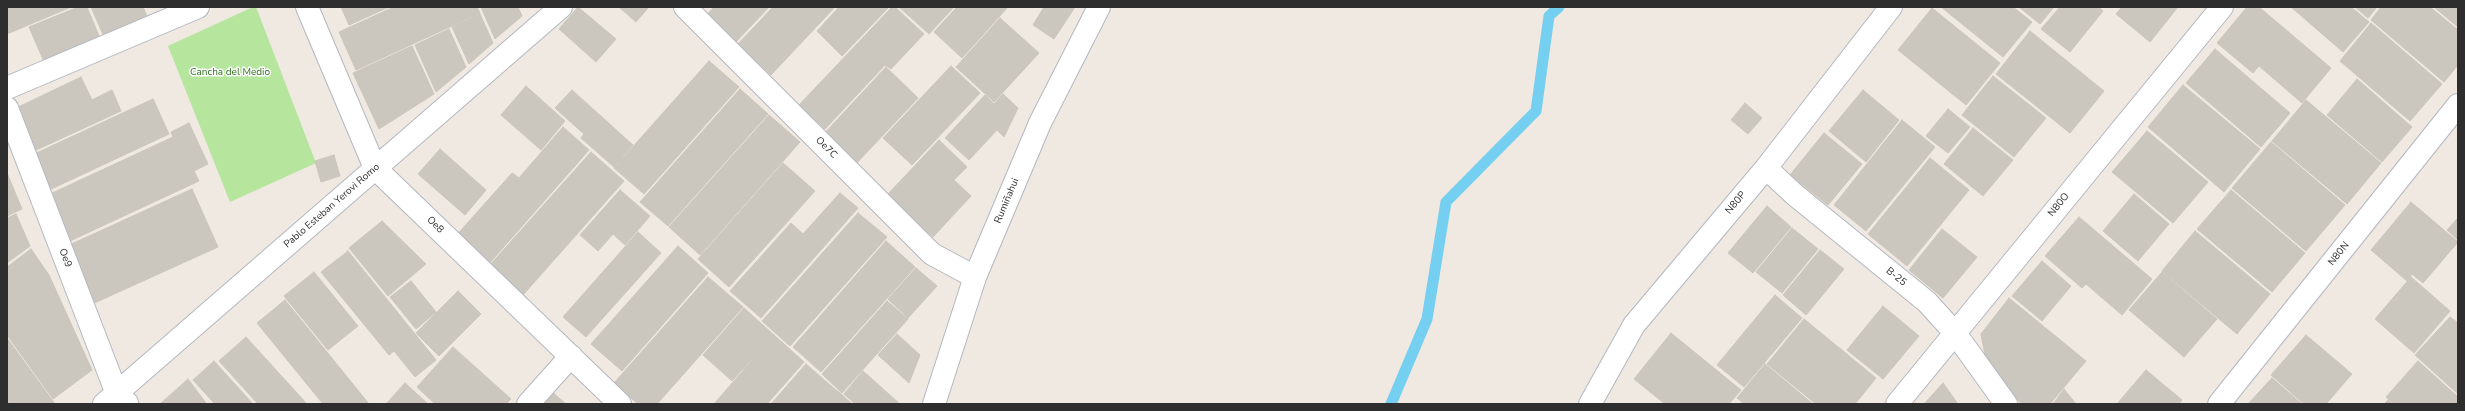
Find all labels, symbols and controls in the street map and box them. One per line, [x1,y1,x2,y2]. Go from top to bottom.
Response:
park label: Cancha del Medio [190,67,270,79]
street label: Oe7C [813,135,839,161]
street label: Pablo Esteban Yerovi Romo [282,161,382,251]
street label: Rumiñahui [992,177,1022,225]
street label: N80P [1723,189,1749,217]
street label: N80O [2046,191,2072,219]
street label: Oe8 [424,214,446,236]
street label: N80N [2326,240,2352,268]
street label: Oe9 [56,247,74,269]
street label: B-25 [1883,265,1909,289]

